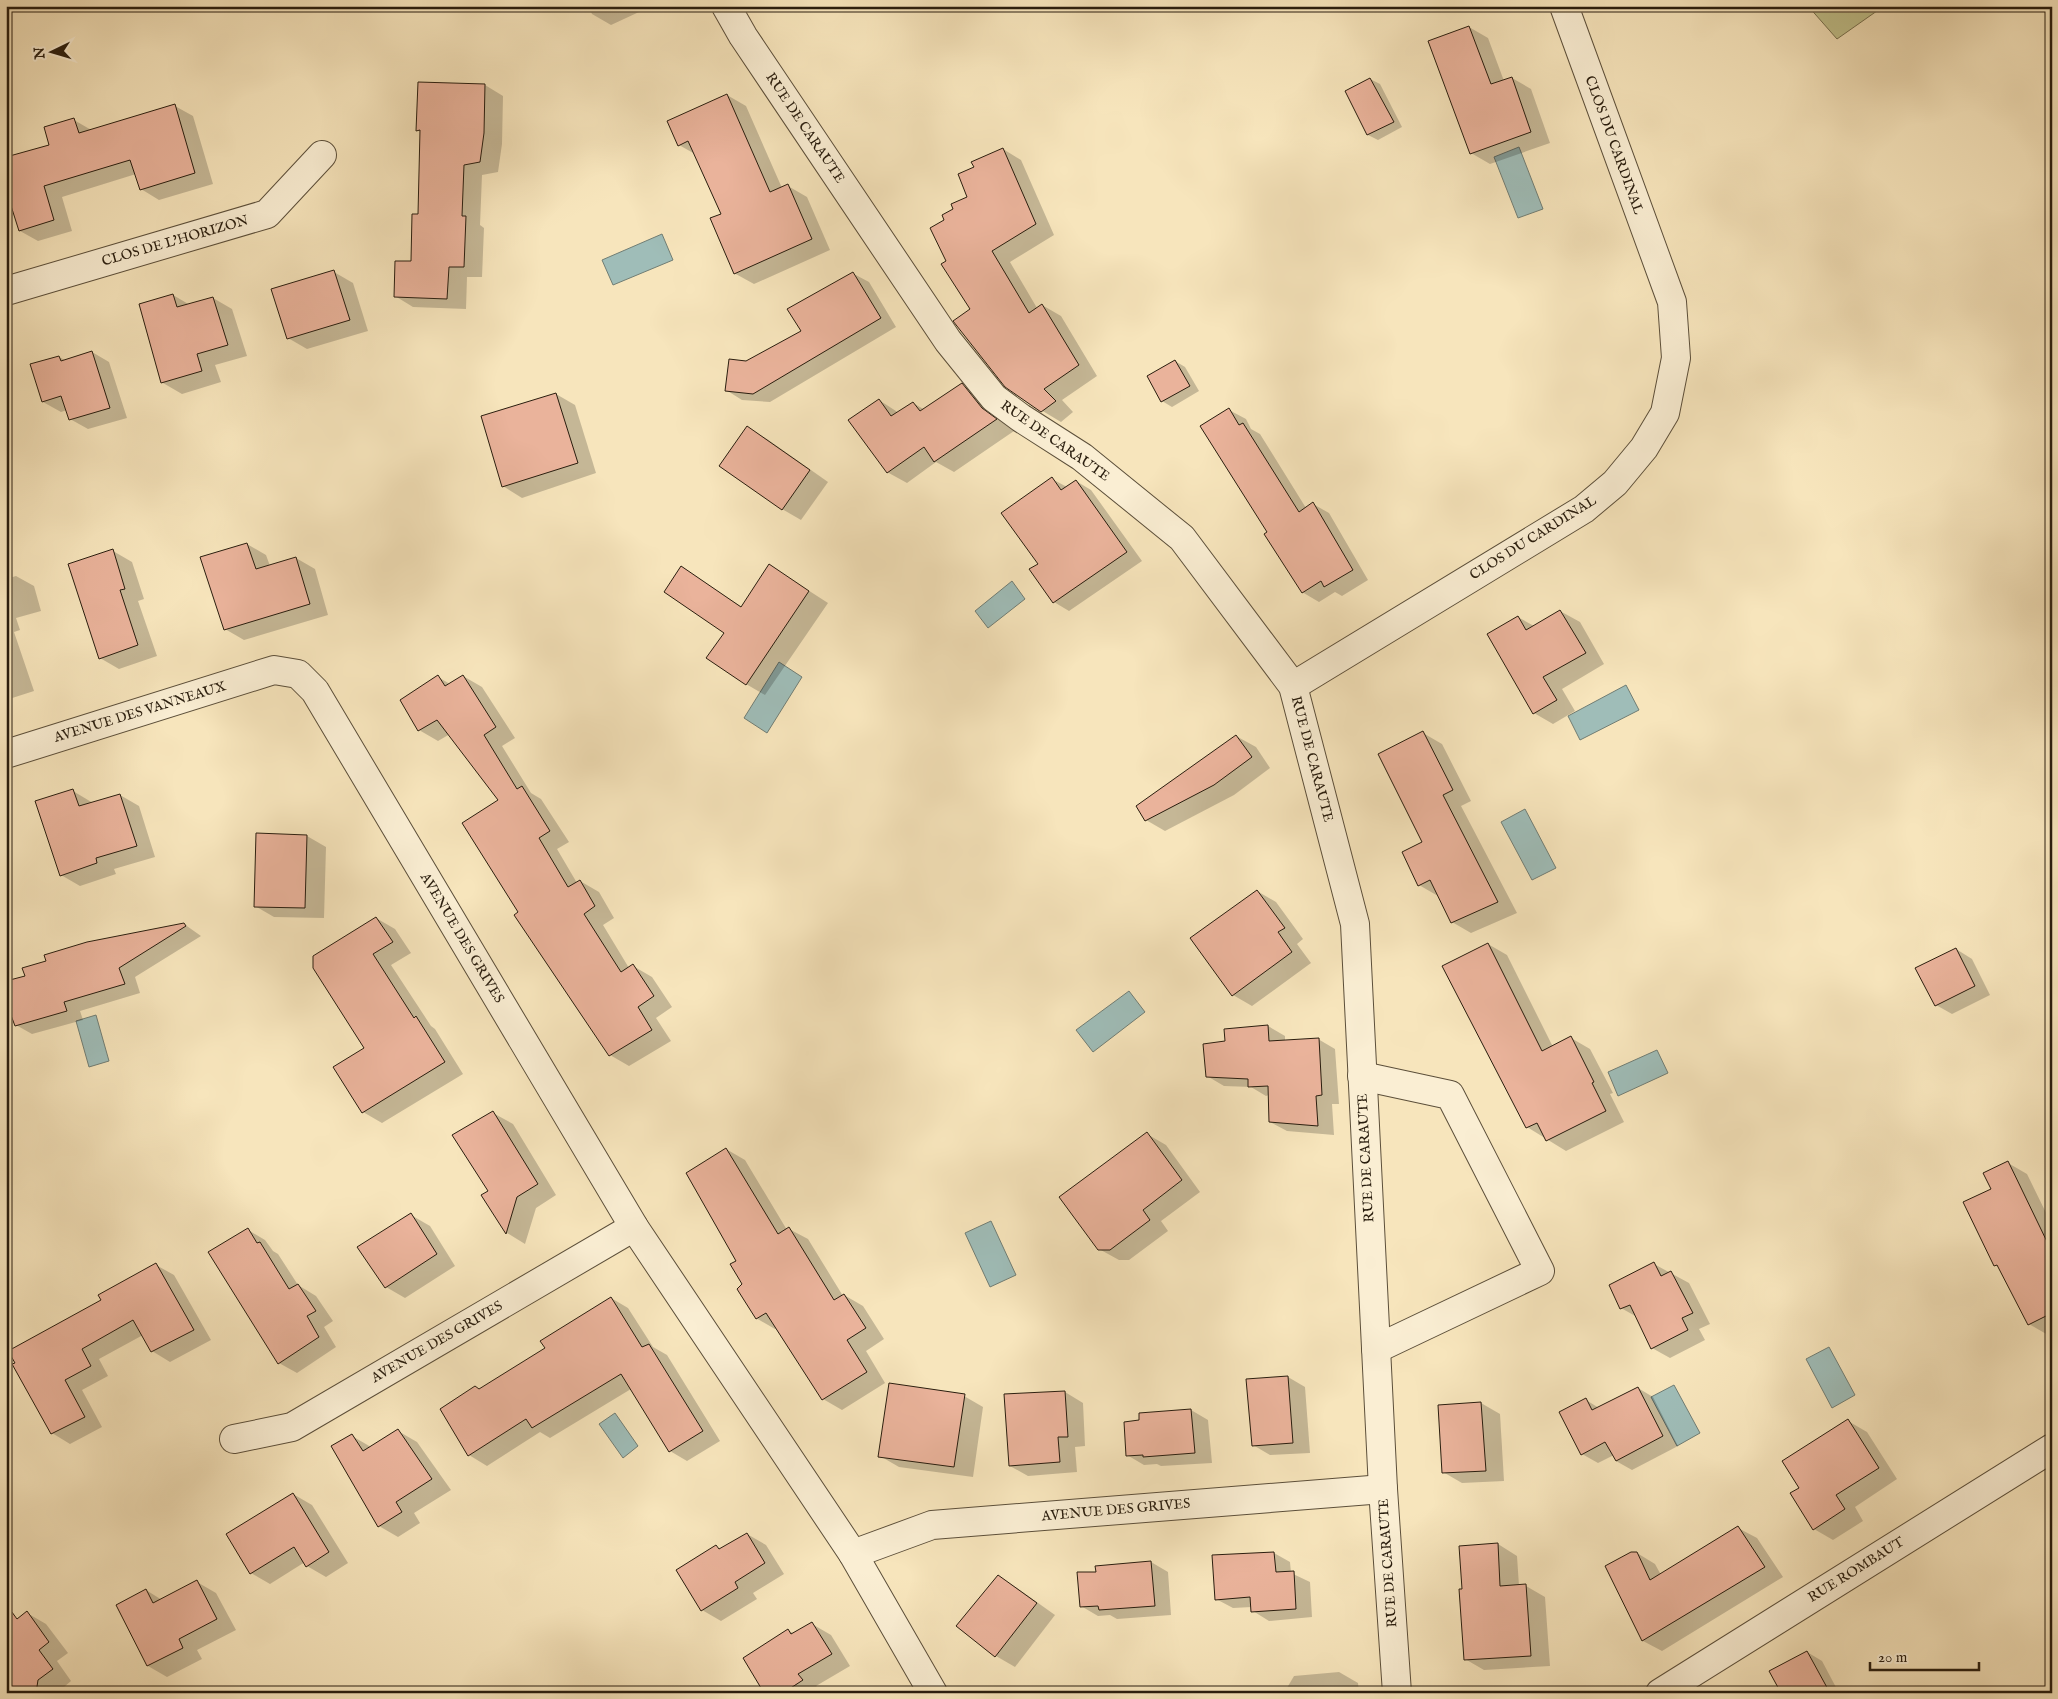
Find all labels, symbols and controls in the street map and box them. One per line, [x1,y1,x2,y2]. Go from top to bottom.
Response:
north arrow [28,28,78,78]
text: N [31,46,50,61]
street label: RUE DE CARAUTE [761,69,849,187]
street label: CLOS DU CARDINAL [1581,73,1647,217]
street label: CLOS DE L'HORIZON [100,211,250,271]
street label: RUE DE CARAUTE [997,397,1113,486]
street label: CLOS DU CARDINAL [1466,492,1600,584]
street label: AVENUE DES VANNEAUX [51,677,229,747]
street label: RUE DE CARAUTE [1287,694,1338,824]
street label: AVENUE DES GRIVES [415,869,508,1007]
street label: RUE DE CARAUTE [1354,1093,1378,1223]
street label: AVENUE DES GRIVES [367,1297,506,1388]
street label: AVENUE DES GRIVES [1040,1495,1191,1526]
street label: RUE DE CARAUTE [1374,1498,1401,1628]
street label: RUE ROMBAUT [1805,1533,1908,1607]
scale bar [1870,1639,1979,1671]
text: 20 m [1878,1648,1908,1667]

